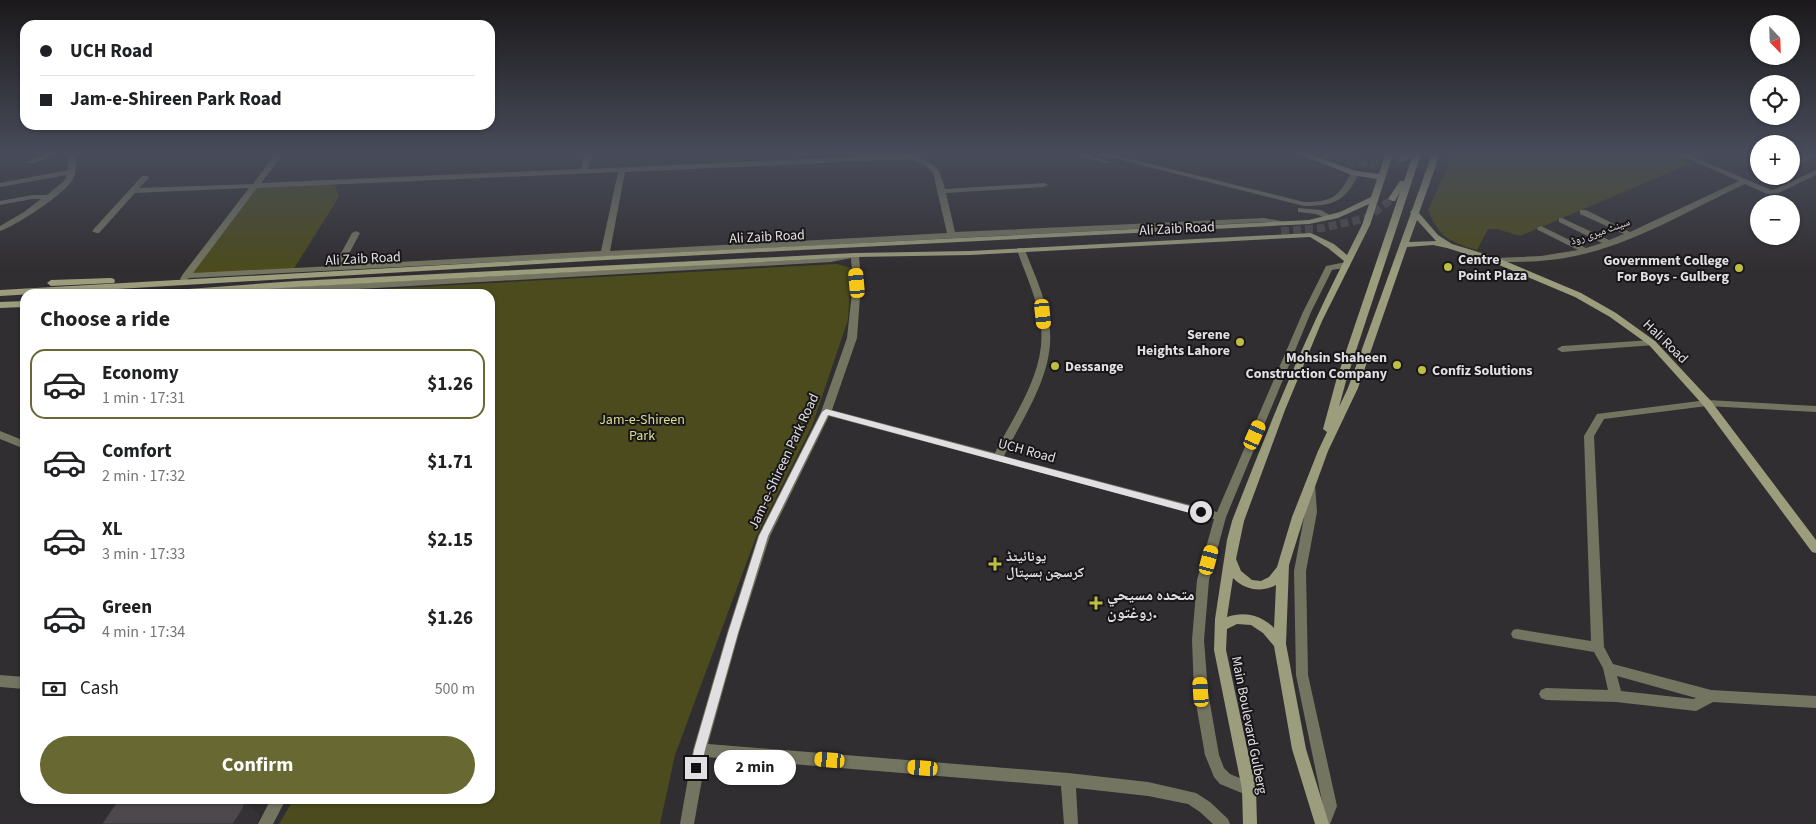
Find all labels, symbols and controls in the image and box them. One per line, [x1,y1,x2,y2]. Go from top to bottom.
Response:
north arrow [1750,15,1800,65]
map controls [1750,15,1800,245]
text: UCH Road [70,38,153,65]
button: locate [1750,75,1800,125]
text: Jam-e-Shireen Park Road [70,86,282,113]
button: + [1750,135,1800,185]
button: − [1750,195,1800,245]
street label: سینٹ میری روڈ [1568,214,1632,249]
street label: Ali Zaib Road [1139,217,1215,241]
street label: Ali Zaib Road [729,225,805,249]
street label: Ali Zaib Road [325,247,401,271]
place label: Centre Point Plaza [1458,250,1527,286]
place label: Government College For Boys - Gulberg [1603,251,1730,287]
marker: Centre Point Plaza [1442,261,1454,273]
marker: Government College For Boys - Gulberg [1733,262,1745,274]
car [848,267,865,299]
car [1033,298,1052,330]
text: Choose a ride [40,303,170,335]
street label: Hali Road [1638,315,1692,368]
place label: Serene Heights Lahore [1137,325,1230,361]
marker: Serene Heights Lahore [1234,336,1246,348]
place label: Mohsin Shaheen Construction Company [1246,348,1388,384]
place label: Dessange [1065,357,1123,377]
marker: Mohsin Shaheen Construction Company [1391,359,1403,371]
text: Economy [102,360,179,387]
marker: Dessange [1049,360,1061,372]
place label: Confiz Solutions [1432,361,1533,381]
icon: car [42,362,87,407]
marker: Confiz Solutions [1416,364,1428,376]
text: $1.26 [427,371,473,398]
text: 1 min · 17:31 [102,387,185,409]
street label: Jam-e-Shireen Park Road [744,390,824,533]
park label: Jam-e-Shireen Park [599,410,685,446]
car [1242,418,1267,452]
street label: UCH Road [996,434,1058,468]
text: Comfort [102,438,172,465]
icon: car [42,440,87,485]
text: $1.71 [427,449,473,476]
text: 2 min · 17:32 [102,465,185,487]
route start [1190,501,1212,523]
text: XL [102,516,123,543]
icon: car [42,518,87,563]
text: $2.15 [427,527,473,554]
text: 3 min · 17:33 [102,543,185,565]
car [1197,544,1220,576]
place label: یونائیٹڈ کرسچن ہسپتال [1006,547,1084,583]
marker: یونائیٹڈ کرسچن ہسپتال [988,557,1002,571]
place label: متحده مسیحي روغتون. [1107,584,1195,624]
text: Green [102,594,152,621]
icon: car [42,596,87,641]
marker: متحده مسیحي روغتون. [1089,596,1103,610]
text: $1.26 [427,605,473,632]
text: 4 min · 17:34 [102,621,185,643]
street label: Main Boulevard Gulberg [1226,655,1272,796]
icon: cash [40,675,68,703]
text: Cash [80,675,119,702]
car [1192,677,1209,707]
text: 500 m [435,678,475,700]
button: Confirm [40,736,475,794]
callout: 2 min [714,750,796,786]
car [814,751,845,769]
text: 2 min [736,756,774,778]
route end [685,757,707,779]
car [907,759,938,777]

